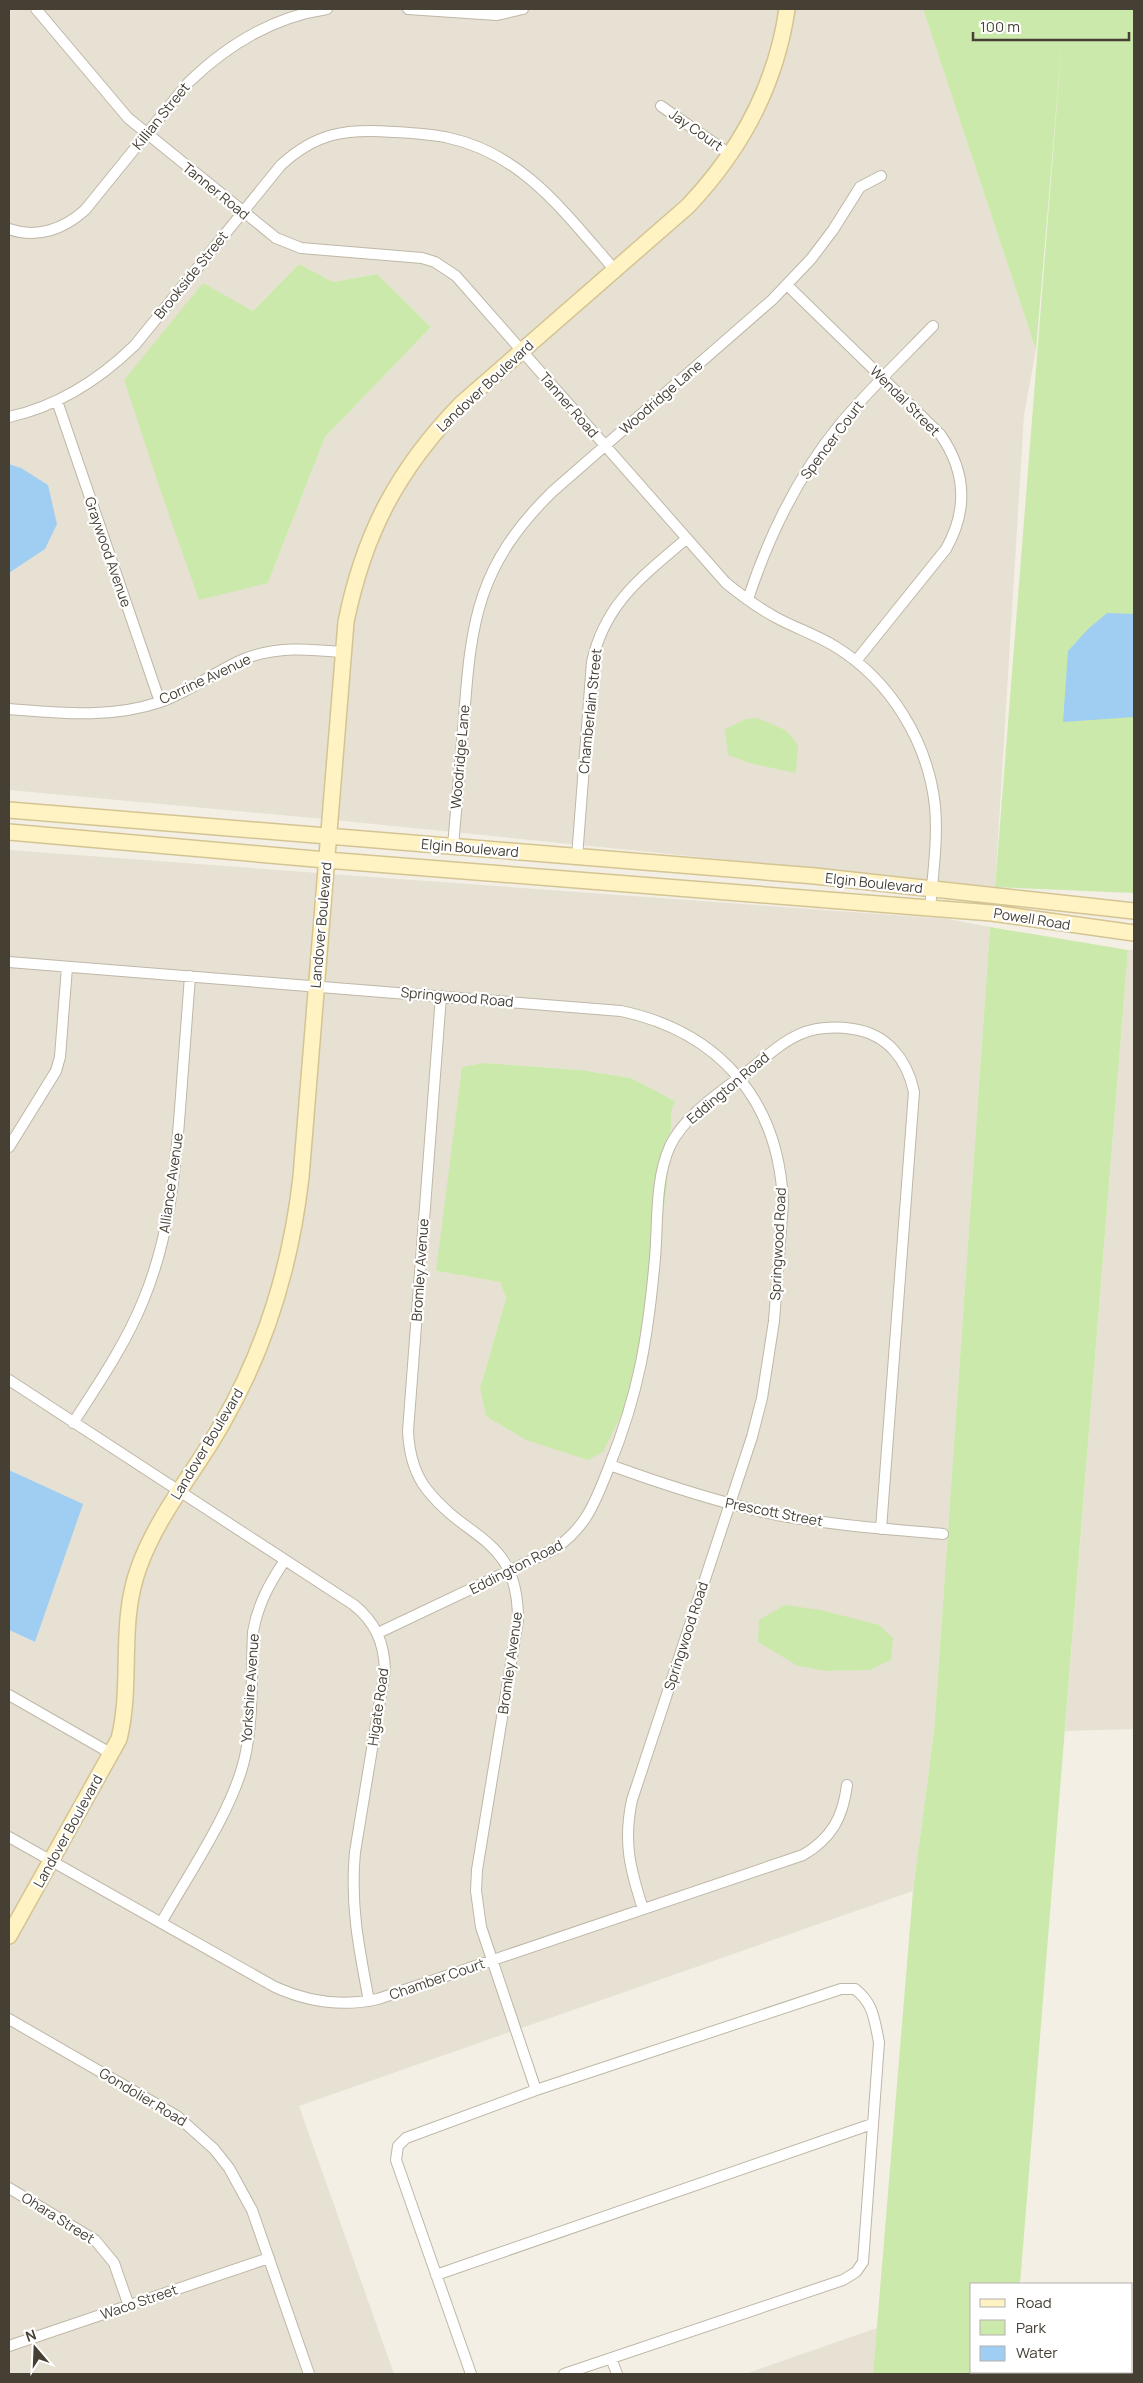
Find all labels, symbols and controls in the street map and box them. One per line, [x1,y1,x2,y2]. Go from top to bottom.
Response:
scale bar [973,10,1129,42]
text: 100 m [980,16,1020,37]
street label: Killian Street [128,78,194,153]
street label: Jay Court [666,104,727,155]
street label: Tanner Road [179,158,254,223]
street label: Brookside Street [149,226,232,323]
street label: Landover Boulevard [432,336,537,436]
street label: Woodridge Lane [615,355,706,438]
street label: Wendal Street [866,361,945,440]
street label: Tanner Road [536,368,603,441]
street label: Spencer Court [796,396,868,483]
street label: Graywood Avenue [81,494,136,610]
street label: Chamberlain Street [573,647,606,775]
street label: Corrine Avenue [156,649,254,708]
street label: Woodridge Lane [445,704,474,810]
street label: Elgin Boulevard [420,834,520,861]
street label: Landover Boulevard [306,861,335,989]
street label: Elgin Boulevard [824,868,924,897]
street label: Powell Road [992,903,1072,934]
street label: Springwood Road [400,982,514,1011]
street label: Eddington Road [682,1047,773,1128]
street label: Alliance Avenue [154,1132,187,1234]
street label: Springwood Road [765,1187,790,1301]
street label: Bromley Avenue [406,1218,433,1322]
street label: Landover Boulevard [166,1385,247,1503]
street label: Prescott Street [724,1493,825,1530]
street label: Eddington Road [466,1535,566,1598]
street label: Springwood Road [659,1579,712,1693]
street label: Bromley Avenue [493,1611,526,1715]
street label: Yorkshire Avenue [236,1633,263,1743]
street label: Higate Road [363,1667,392,1747]
street label: Landover Boulevard [29,1771,107,1891]
street label: Chamber Court [387,1953,487,2004]
street label: Gondolier Road [96,2063,190,2130]
street label: Ohara Street [18,2188,99,2248]
street label: Waco Street [98,2279,180,2324]
legend [970,2283,1133,2373]
text: Road [1016,2292,1052,2313]
text: Park [1016,2317,1046,2338]
north arrow [10,2323,60,2373]
text: N [23,2325,38,2346]
text: Water [1016,2342,1058,2363]

